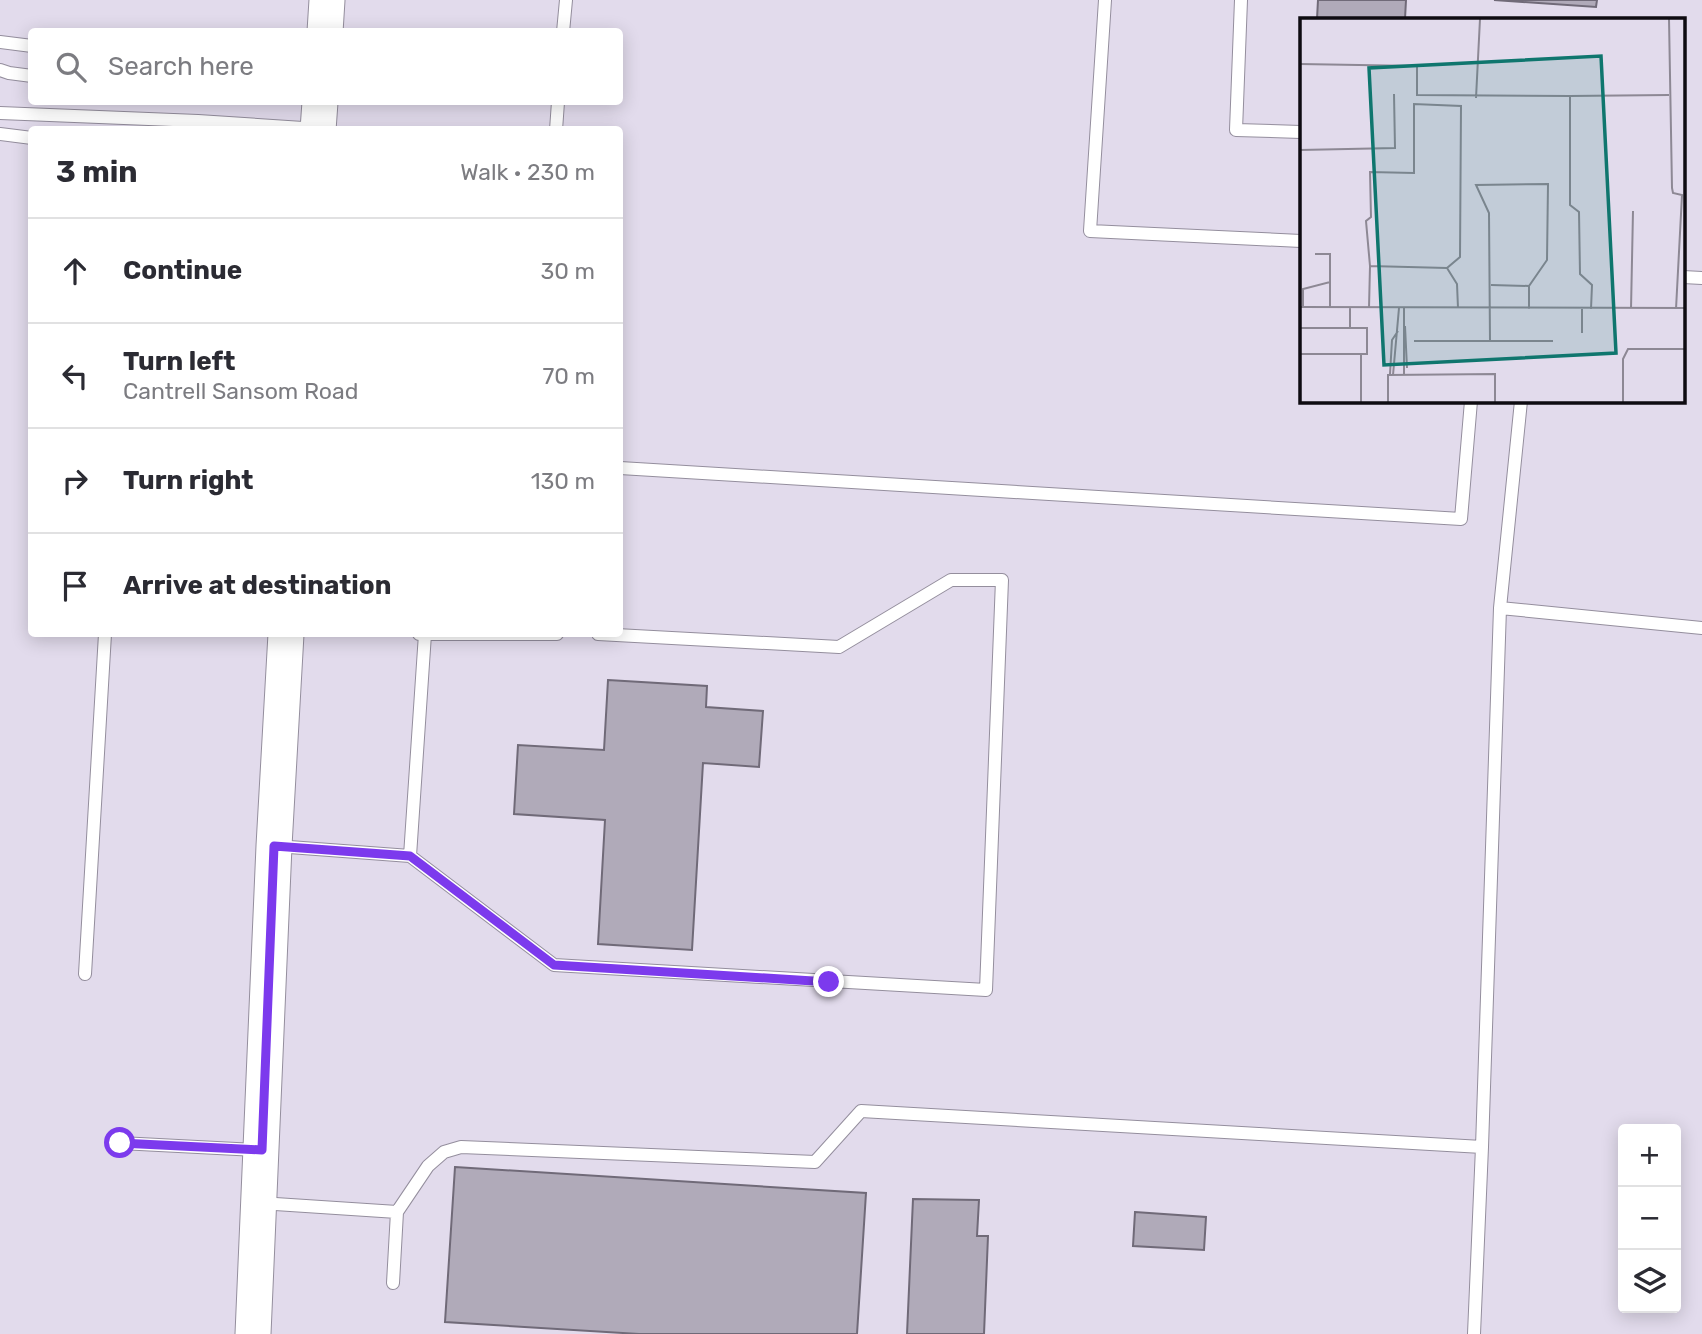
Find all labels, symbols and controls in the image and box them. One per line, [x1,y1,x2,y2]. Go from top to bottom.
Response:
inset map [1300,18,1684,402]
search box [28,28,623,105]
icon: search [52,48,90,86]
text: Search here [108,51,254,82]
text: 3 min [56,154,138,190]
text: Walk · 230 m [460,158,595,186]
icon: ahead [56,252,94,290]
text: Continue [123,255,242,286]
text: 30 m [540,257,595,285]
text: Turn left [123,346,235,377]
icon: left [56,357,94,395]
text: 70 m [543,362,595,390]
text: Cantrell Sansom Road [123,377,358,405]
icon: right [56,462,94,500]
text: Turn right [123,465,253,496]
text: 130 m [531,467,595,495]
icon: arrive [56,567,94,605]
text: Arrive at destination [123,570,391,601]
route end [813,966,844,997]
map controls [1618,1124,1681,1313]
button: + [1618,1124,1681,1187]
route start [104,1127,135,1158]
button: − [1618,1187,1681,1250]
button: layers [1618,1250,1681,1313]

